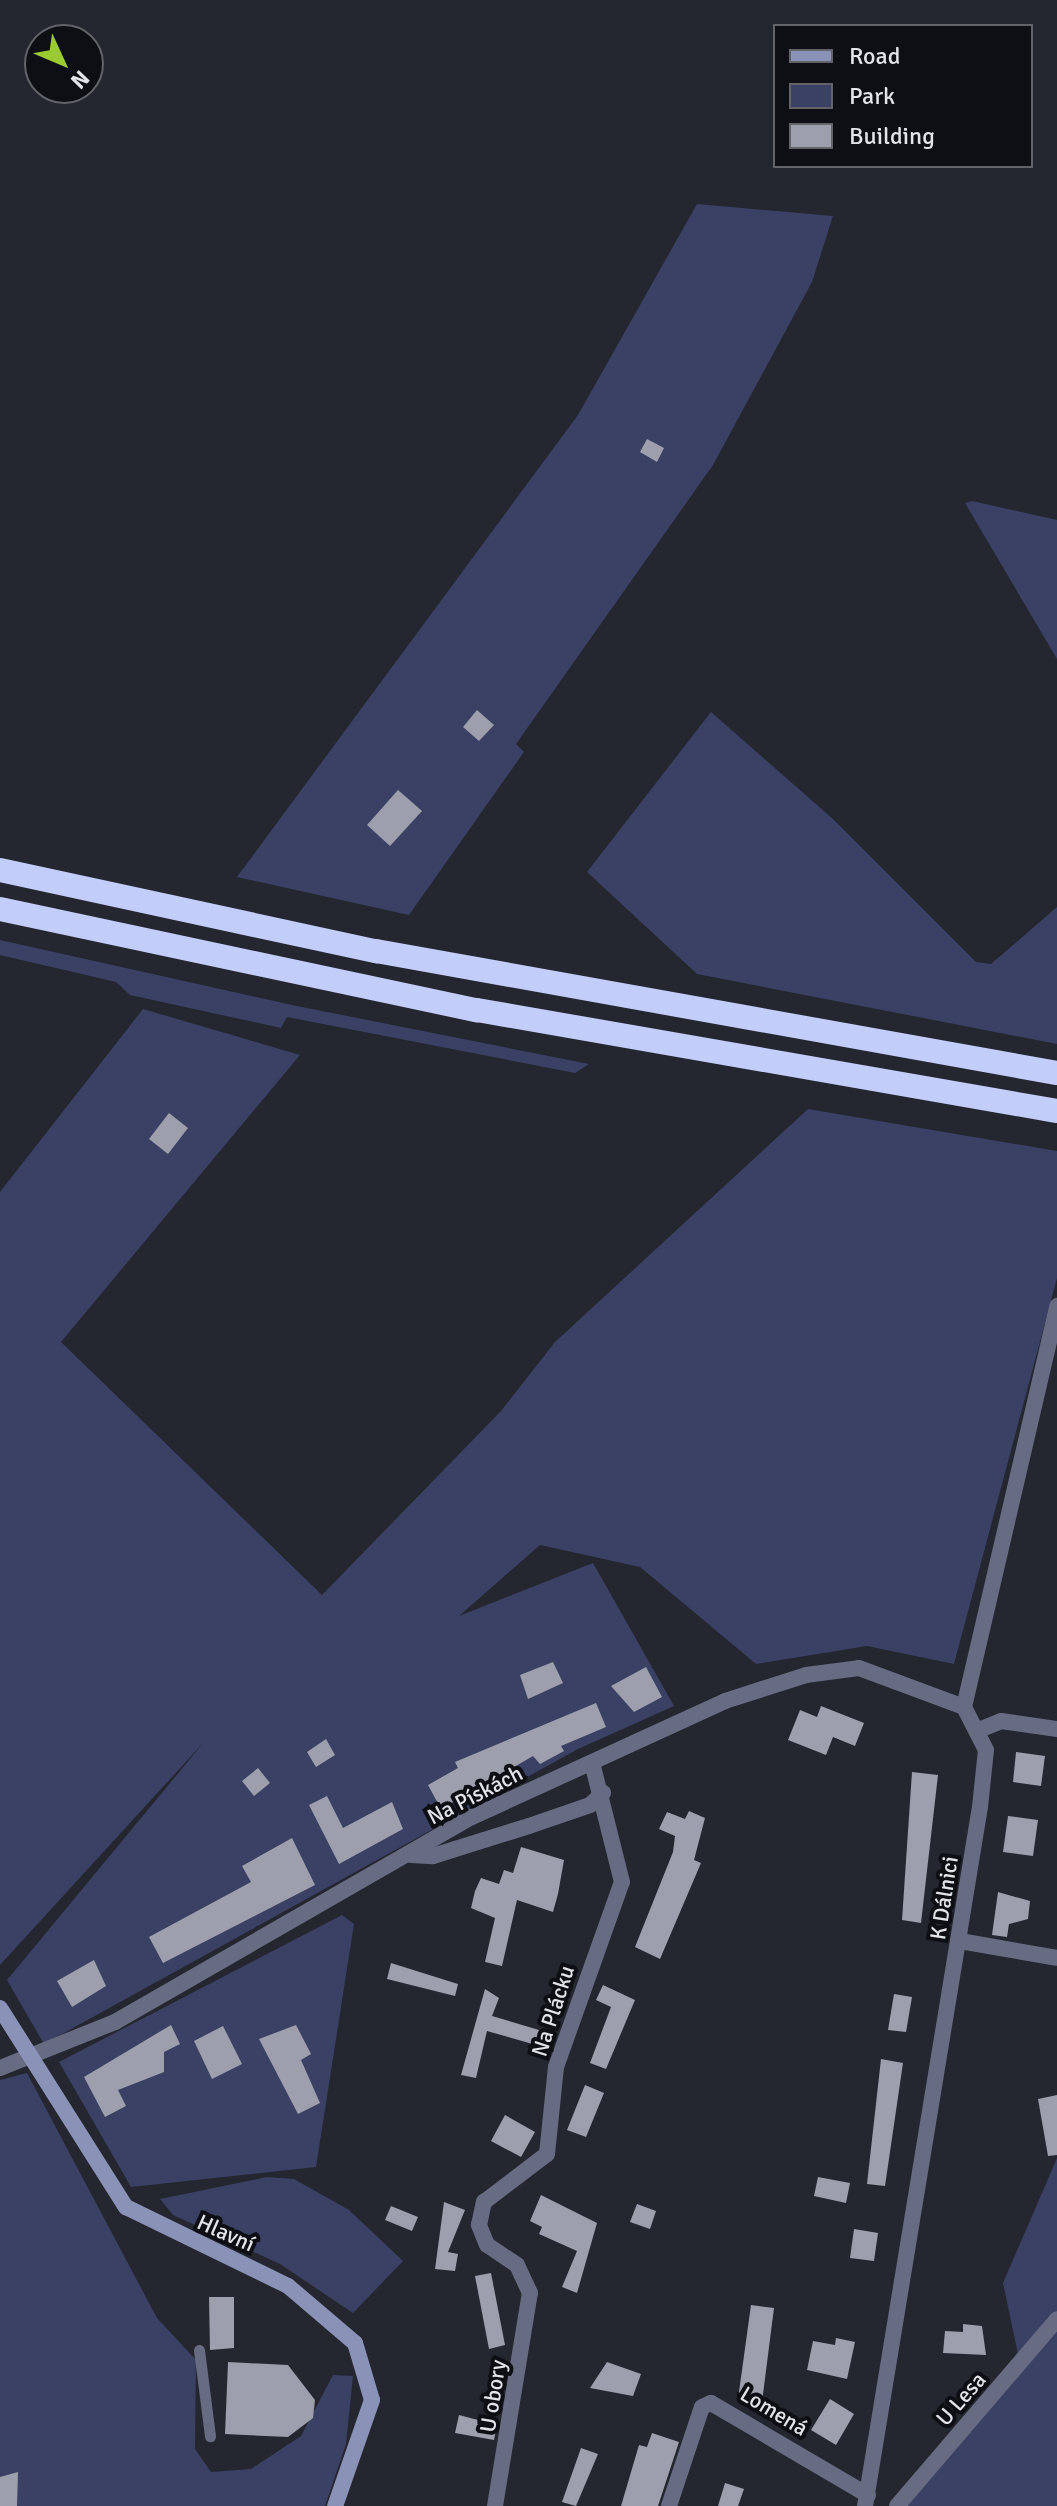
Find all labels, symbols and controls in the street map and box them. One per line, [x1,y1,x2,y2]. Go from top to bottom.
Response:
north arrow [24,24,104,104]
legend [773,24,1033,168]
text: Road [849,41,900,71]
text: N [65,65,95,95]
text: Park [849,81,895,111]
text: Building [849,121,935,151]
street label: Na Pískách [423,1760,527,1830]
street label: K Dálnici [924,1854,964,1942]
street label: Na Plácku [526,1962,580,2060]
street label: Hlavní [193,2209,259,2257]
street label: U obory [474,2358,512,2434]
street label: U Lesa [931,2367,991,2431]
street label: Lomená [735,2381,813,2441]

